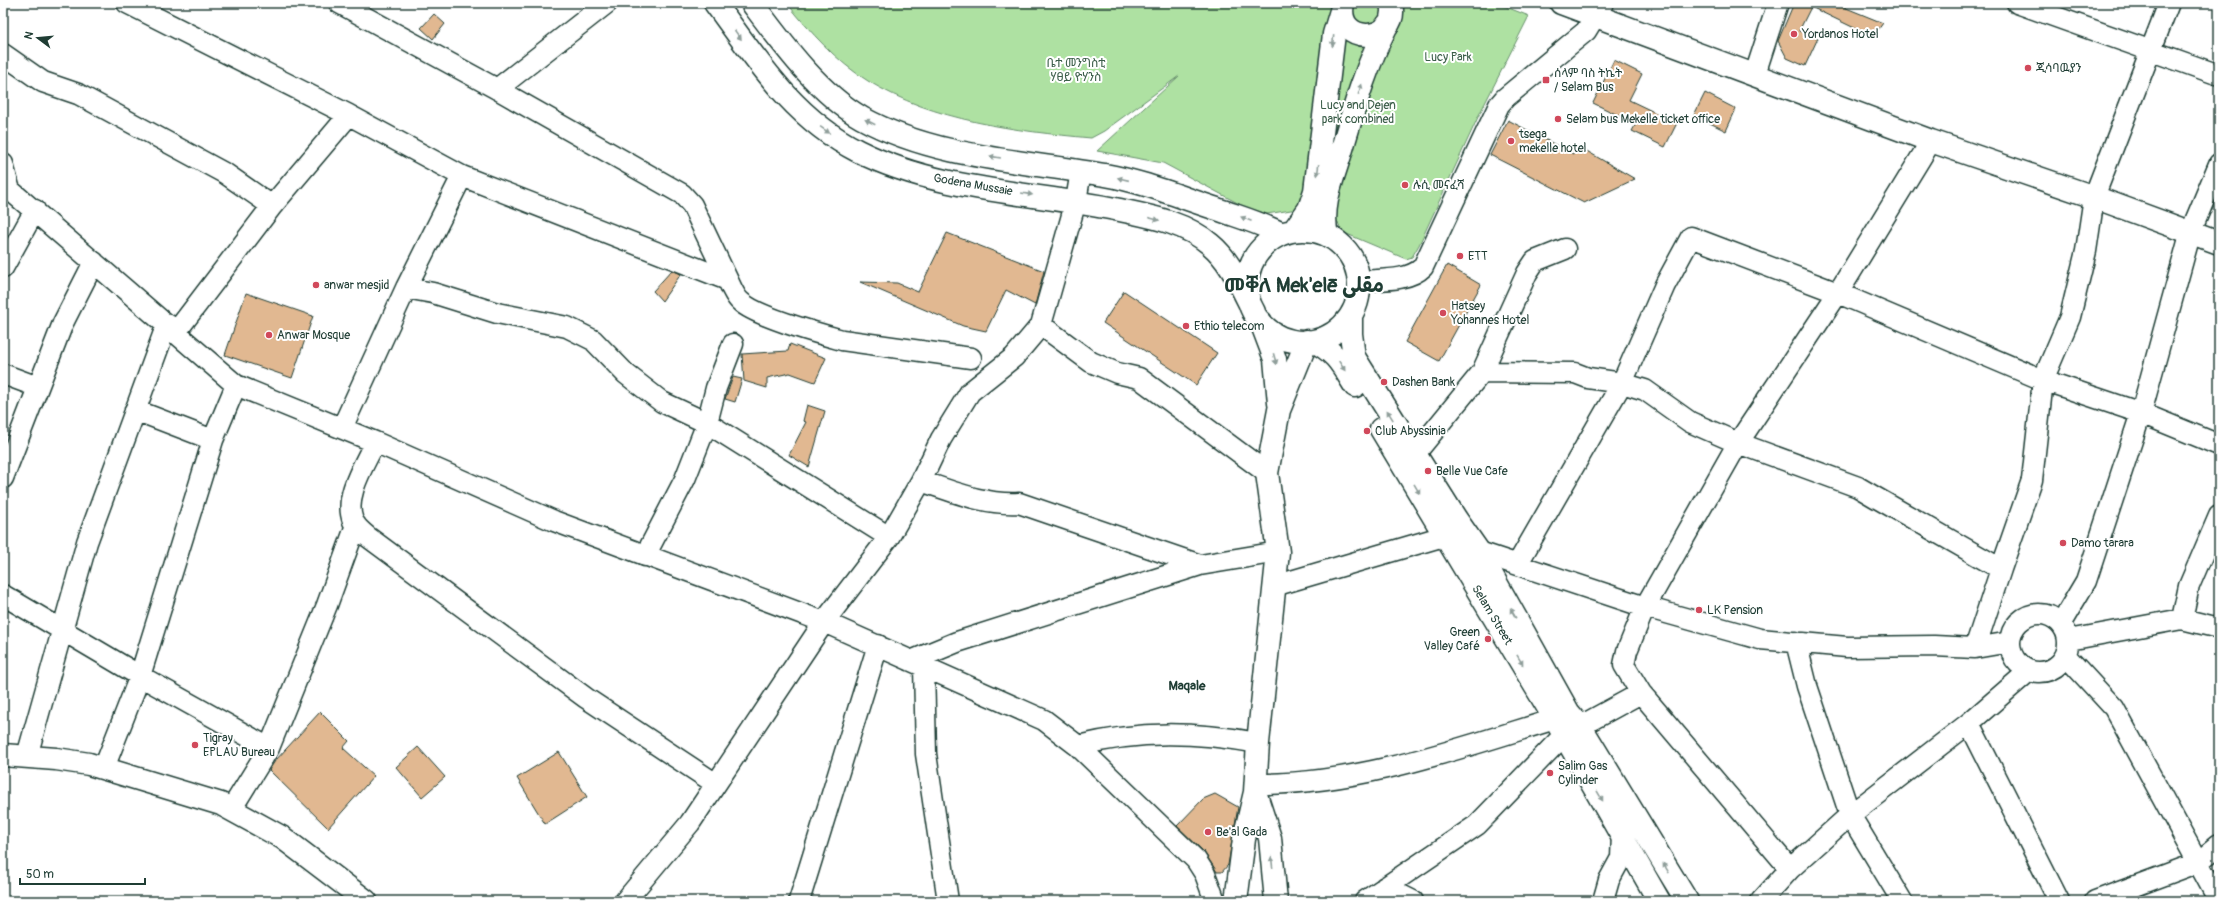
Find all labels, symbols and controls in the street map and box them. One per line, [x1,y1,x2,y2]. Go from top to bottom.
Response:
north arrow [18,18,58,58]
place label: Yordanos Hotel [1801,27,1879,42]
text: N [22,29,36,41]
one-way arrow [734,29,742,40]
marker: Yordanos Hotel [1789,29,1799,39]
one-way arrow [1330,35,1336,47]
park label: Lucy Park [1424,50,1472,65]
park label: ቤተ መንግስቲ ሃፀይ ዮሃንስ [1046,56,1106,85]
place label: ጂሳባዉያን [2036,61,2081,76]
marker: ጂሳባዉያን [2023,63,2033,73]
place label: ሰላም ባስ ትኬት / Selam Bus [1554,66,1623,95]
marker: ሰላም ባስ ትኬት / Selam Bus [1541,75,1551,85]
one-way arrow [1357,83,1363,95]
park label: Lucy and Dejen park combined [1320,98,1396,127]
place label: Selam bus Mekelle ticket office [1566,112,1720,127]
marker: Selam bus Mekelle ticket office [1553,114,1563,124]
one-way arrow [865,119,876,125]
one-way arrow [820,126,831,134]
place label: tsega mekelle hotel [1518,127,1587,156]
marker: tsega mekelle hotel [1506,136,1516,146]
one-way arrow [989,154,1001,160]
one-way arrow [1314,164,1321,176]
street label: Godena Mussaie [932,171,1014,199]
one-way arrow [1117,175,1129,181]
place label: ሉሲ መናፈሻ [1413,178,1465,193]
marker: ሉሲ መናፈሻ [1400,180,1410,190]
one-way arrow [1021,191,1033,197]
one-way arrow [1240,215,1252,221]
one-way arrow [1148,216,1160,222]
place label: ETT [1468,249,1488,264]
marker: ETT [1455,251,1465,261]
district label: መቐለ Mek'elē مقلى [1224,273,1384,298]
place label: anwar mesjid [324,278,389,293]
marker: anwar mesjid [311,280,321,290]
place label: Hatsey Yohannes Hotel [1450,299,1529,328]
marker: Hatsey Yohannes Hotel [1438,308,1448,318]
place label: Ethio telecom [1194,319,1265,334]
marker: Ethio telecom [1181,321,1191,331]
place label: Anwar Mosque [277,328,350,343]
marker: Anwar Mosque [264,330,274,340]
one-way arrow [1272,352,1278,365]
one-way arrow [1338,361,1346,371]
place label: Dashen Bank [1392,375,1455,390]
marker: Dashen Bank [1379,377,1389,387]
one-way arrow [1386,410,1394,420]
place label: Club Abyssinia [1375,424,1446,439]
marker: Club Abyssinia [1362,426,1372,436]
place label: Belle Vue Cafe [1436,464,1508,479]
marker: Belle Vue Cafe [1423,466,1433,476]
one-way arrow [1413,483,1420,495]
place label: Damo tarara [2071,536,2134,551]
marker: Damo tarara [2058,538,2068,548]
street label: Selam Street [1468,582,1516,648]
place label: LK Pension [1707,603,1763,618]
marker: LK Pension [1694,605,1704,615]
one-way arrow [1509,607,1516,618]
place label: Green Valley Café [1424,625,1480,654]
marker: Green Valley Café [1483,634,1493,644]
one-way arrow [1516,654,1523,666]
district label: Maqale [1168,678,1206,694]
place label: Tigray EPLAU Bureau [203,731,275,760]
marker: Tigray EPLAU Bureau [190,740,200,750]
place label: Salim Gas Cylinder [1558,759,1608,788]
marker: Salim Gas Cylinder [1545,768,1555,778]
one-way arrow [1596,790,1603,802]
place label: Be'al Gada [1216,825,1268,840]
marker: Be'al Gada [1203,827,1213,837]
one-way arrow [1269,856,1276,868]
scale bar [20,860,145,886]
one-way arrow [1662,863,1670,873]
text: 50 m [26,867,54,882]

